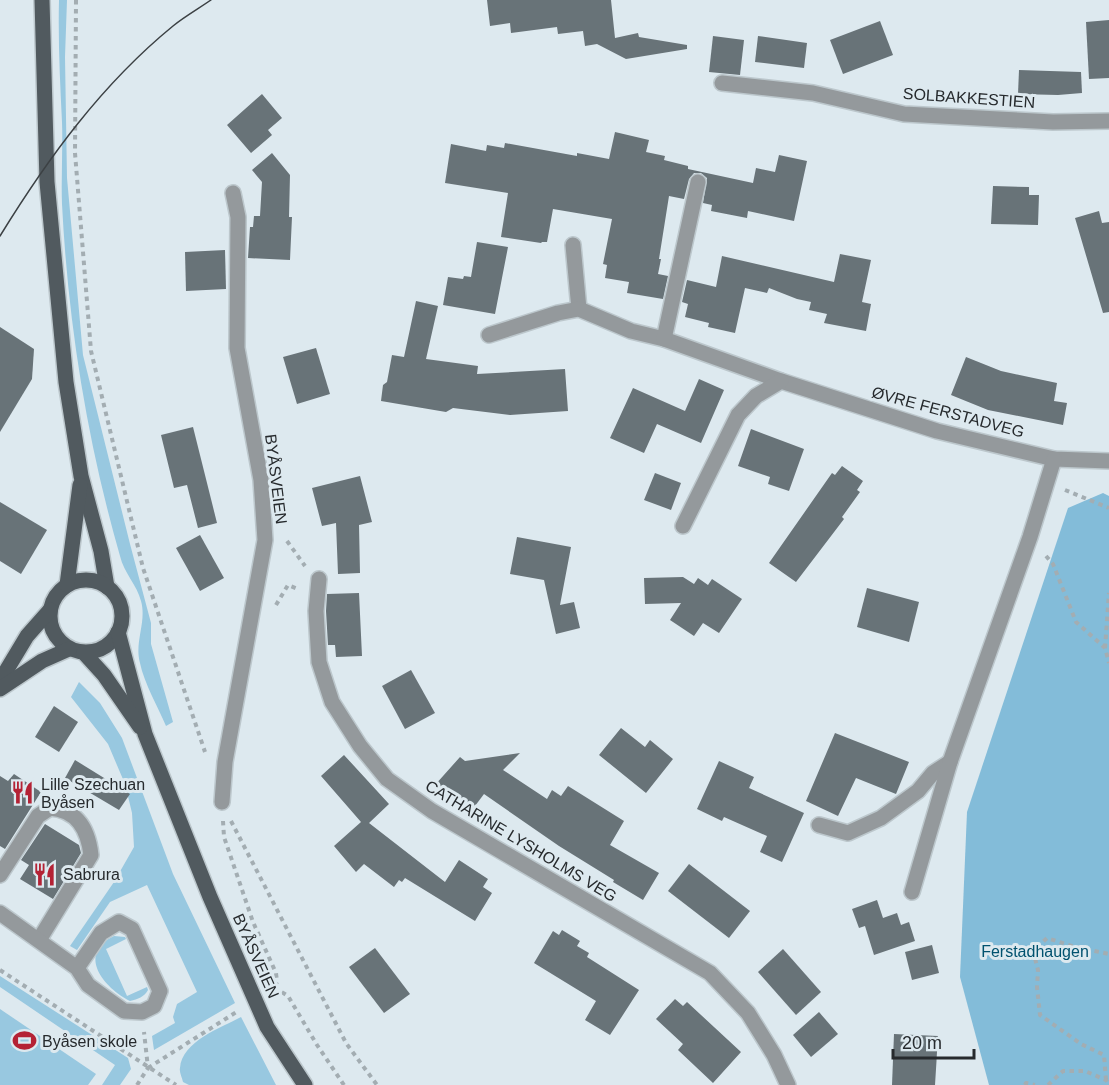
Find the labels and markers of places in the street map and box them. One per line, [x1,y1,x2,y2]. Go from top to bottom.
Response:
place label: Lille Szechuan Byåsen [41,776,145,811]
restaurant icon: Lille Szechuan Byåsen [10,780,36,806]
restaurant icon: Sabrura [32,861,58,887]
place label: Sabrura [63,866,120,883]
sports icon: Byåsen skole [11,1028,37,1054]
place label: Byåsen skole [42,1033,137,1050]

